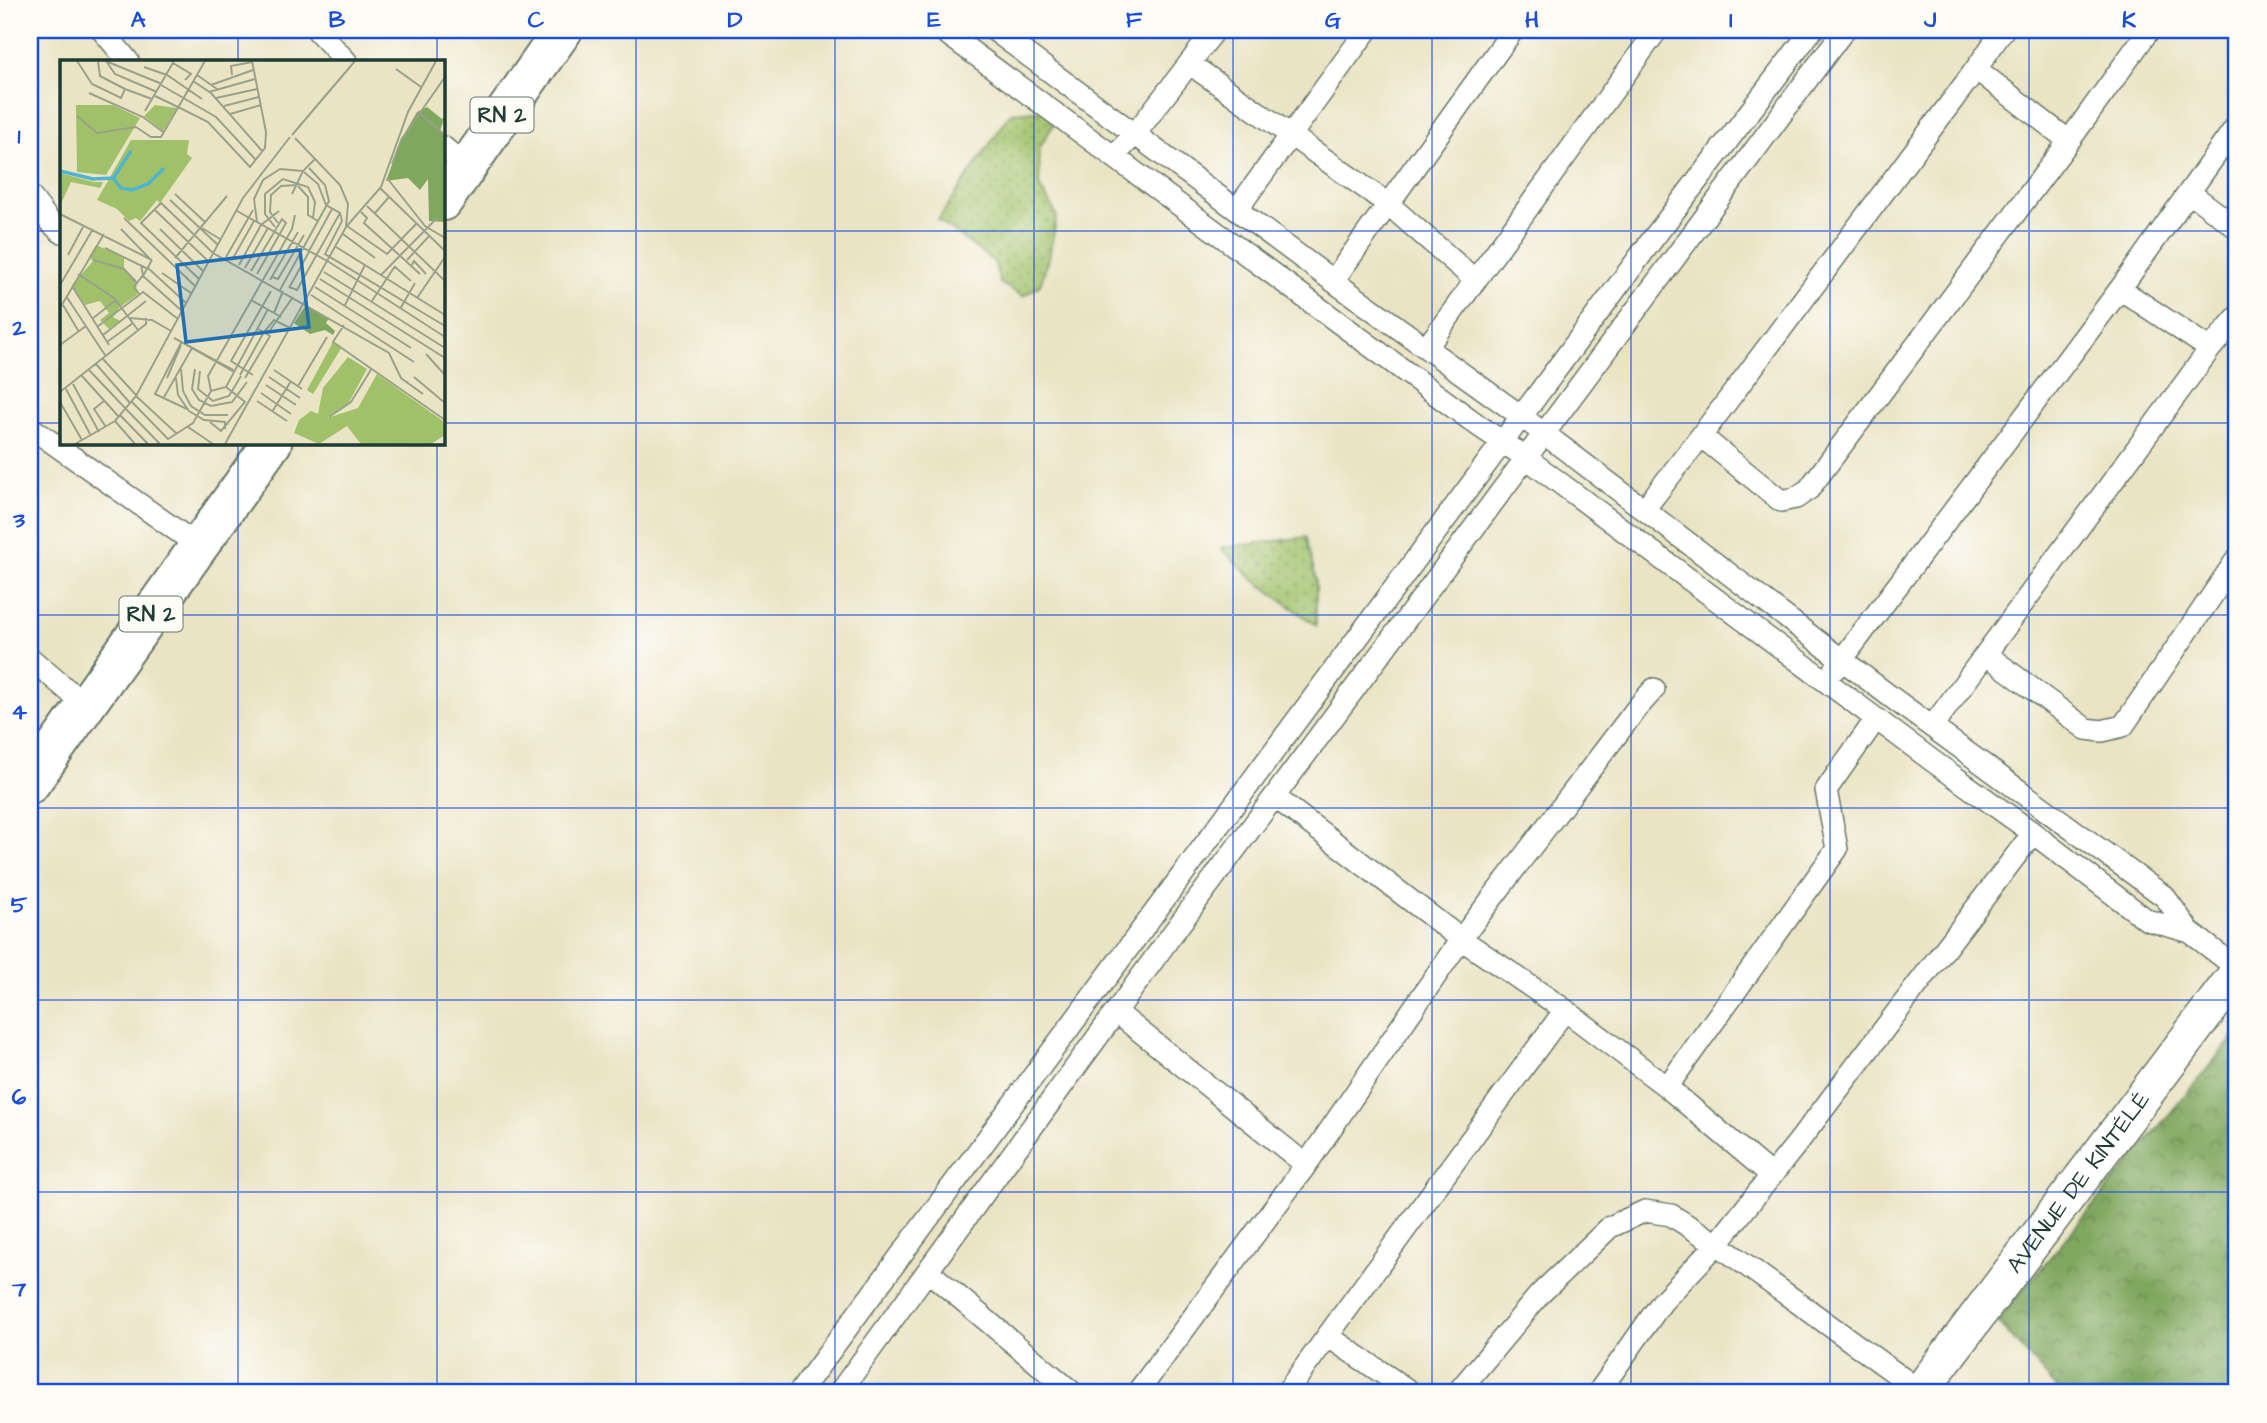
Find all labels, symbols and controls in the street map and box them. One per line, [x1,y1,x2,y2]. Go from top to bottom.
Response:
text: A [131,4,146,36]
text: B [329,4,346,36]
text: C [528,4,545,36]
text: D [728,4,743,36]
text: E [927,4,941,36]
text: F [1126,4,1143,36]
text: G [1325,4,1341,36]
text: H [1525,4,1539,36]
text: I [1729,4,1733,36]
text: J [1923,4,1937,36]
text: K [2122,4,2137,36]
inset map [60,60,444,444]
road number: RN 2 [470,97,534,132]
text: 1 [18,120,21,152]
text: 2 [11,312,26,344]
text: 3 [12,504,25,536]
road number: RN 2 [120,596,182,632]
text: 4 [11,696,27,728]
text: 5 [11,889,28,921]
text: 6 [12,1081,27,1113]
street label: AVENUE DE KINTÉLÉ [1999,1085,2158,1280]
text: 7 [11,1273,27,1305]

